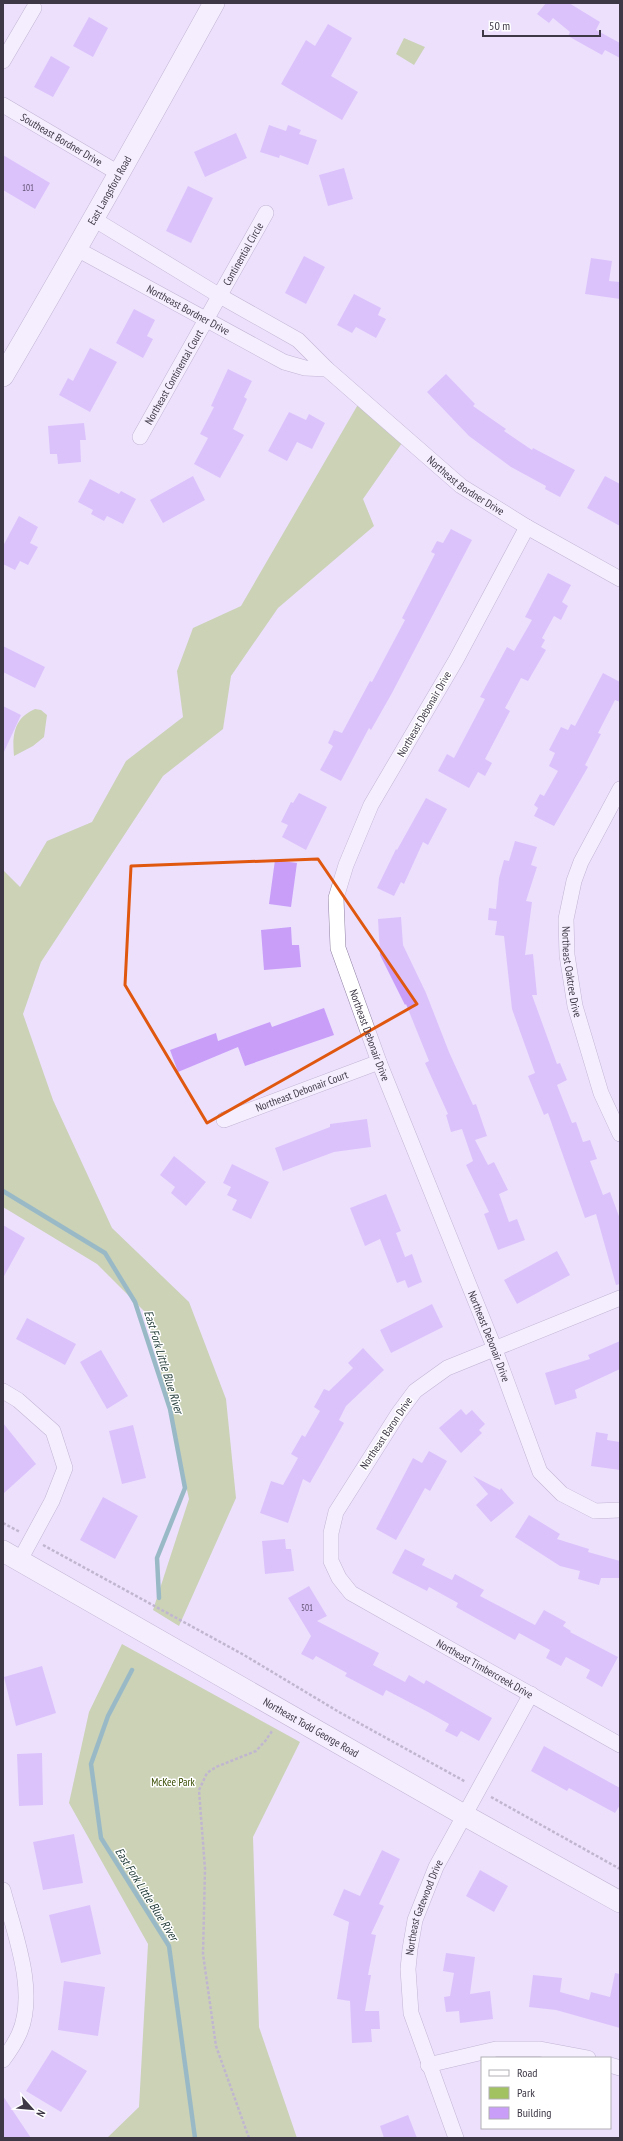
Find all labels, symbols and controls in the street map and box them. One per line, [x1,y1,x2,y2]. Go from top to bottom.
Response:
scale bar [483,12,600,38]
text: 50 m [489,18,510,33]
street label: Southeast Bordner Drive [18,110,105,169]
street label: East Langsford Road [85,153,135,227]
house number: 101 [22,182,34,193]
street label: Continential Circle [220,220,266,288]
street label: Northeast Bordner Drive [144,282,233,338]
street label: Northeast Continental Court [142,327,206,427]
street label: Northeast Bordner Drive [424,453,507,518]
street label: Northeast Debonair Drive [394,668,454,759]
street label: Northeast Oaktree Drive [559,926,585,1019]
street label: Northeast Debonair Drive [346,987,393,1083]
street label: Northeast Debonair Court [254,1067,350,1115]
street label: Northeast Debonair Drive [465,1289,513,1384]
water label: East Fork Little Blue River [141,1309,187,1417]
street label: Northeast Baron Drive [357,1394,416,1472]
house number: 501 [301,1602,313,1613]
street label: Northeast Timbercreek Drive [434,1636,536,1702]
street label: Northeast Todd George Road [261,1694,362,1760]
park label: McKee Park [151,1775,196,1789]
water label: East Fork Little Blue River [112,1845,183,1945]
street label: Northeast Gatewood Drive [402,1857,446,1956]
legend [481,2057,611,2129]
text: Road [517,2065,537,2080]
text: Park [517,2085,535,2100]
north arrow [12,2089,52,2129]
text: Building [517,2105,552,2120]
text: N [33,2108,48,2119]

